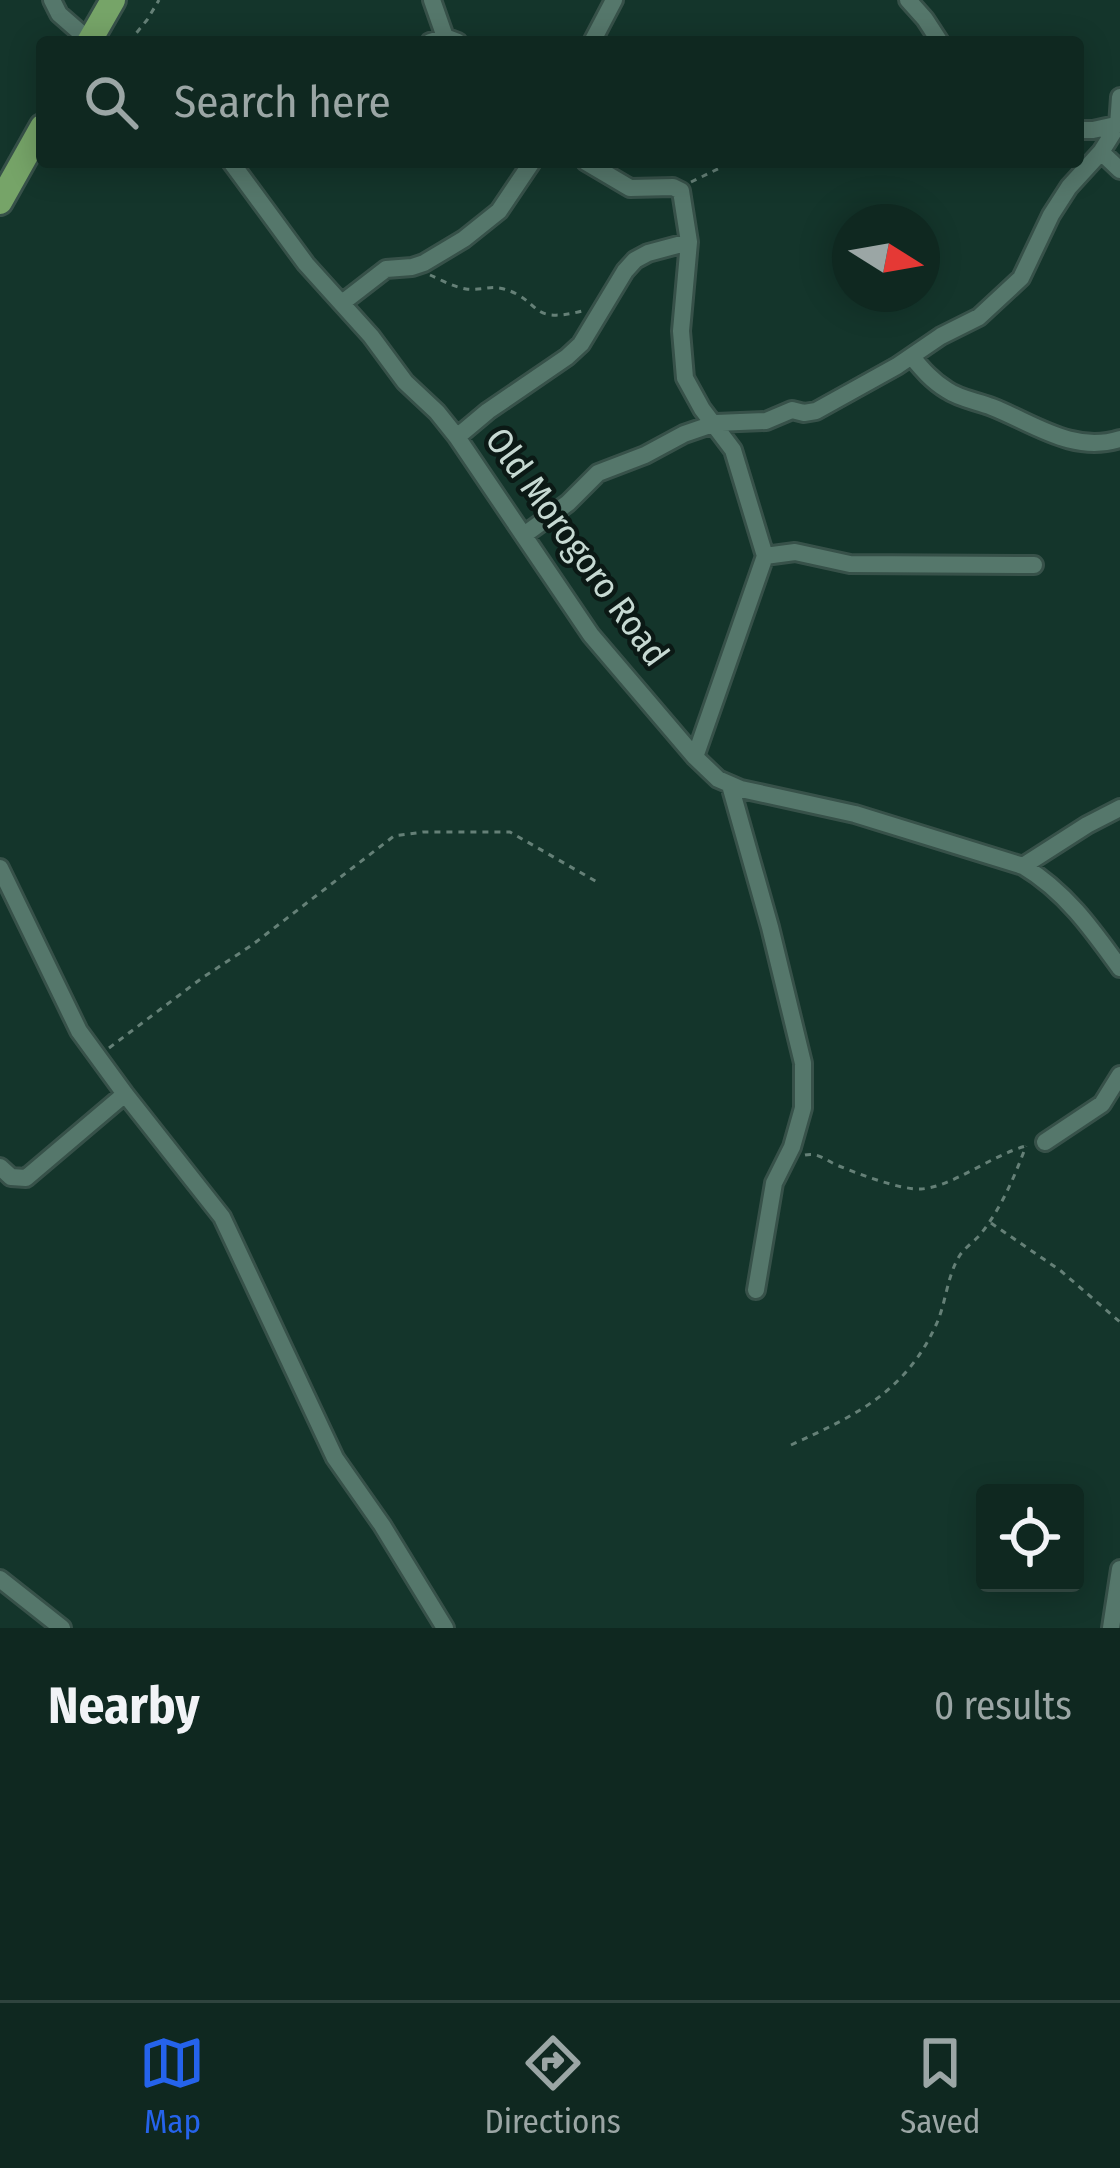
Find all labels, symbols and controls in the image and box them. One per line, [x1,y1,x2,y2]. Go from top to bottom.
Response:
search box [36,36,1084,168]
icon: search [78,69,144,135]
text: Search here [174,75,391,129]
north arrow [832,204,940,312]
street label: Old Morogoro Road [476,419,678,675]
map controls [976,1484,1084,1592]
button: locate [976,1484,1084,1592]
text: Nearby [48,1675,200,1737]
text: 0 results [934,1683,1072,1729]
tab: Map [139,2030,205,2142]
tab: Directions [484,2030,621,2142]
tab: Saved [900,2030,980,2142]

